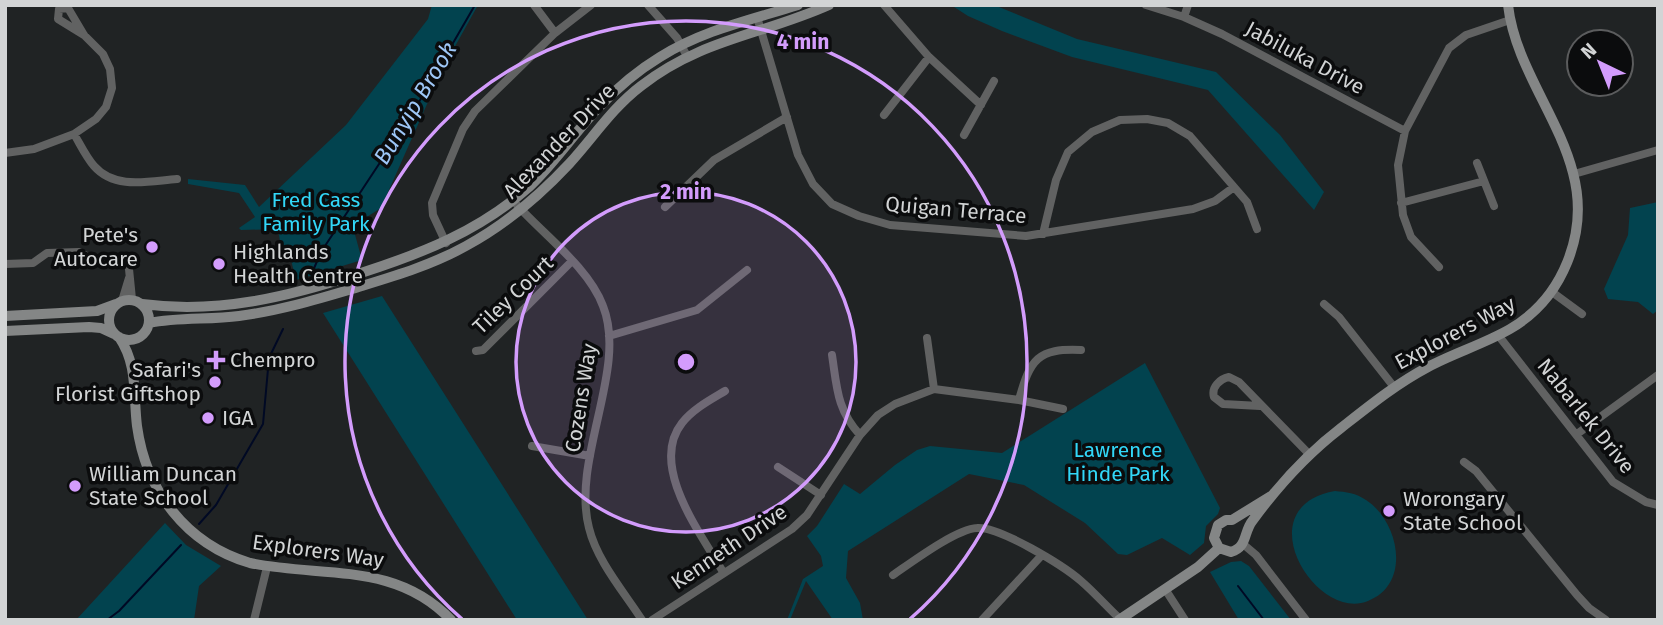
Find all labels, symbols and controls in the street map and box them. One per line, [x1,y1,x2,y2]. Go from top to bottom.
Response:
street label: Jabiluka Drive [1241,16,1369,100]
north arrow [1565,28,1635,98]
text: 4 min [777,29,829,55]
water label: Bunyip Brook [367,37,463,169]
text: N [1576,38,1601,64]
street label: Alexander Drive [498,78,620,204]
text: 2 min [660,179,712,205]
park label: Fred Cass Family Park [262,187,370,237]
street label: Quigan Terrace [884,191,1028,229]
place label: Pete's Autocare [54,222,138,272]
marker: Pete's Autocare [144,239,160,255]
place label: Highlands Health Centre [233,239,363,289]
street label: Tiley Court [467,250,559,340]
marker: Highlands Health Centre [211,256,227,272]
street label: Explorers Way [1390,290,1520,376]
street label: Cozens Way [560,341,603,454]
place label: Chempro [230,347,316,373]
centre of rings [674,350,698,374]
marker: Chempro [208,352,224,368]
street label: Nabarlek Drive [1532,353,1640,479]
place label: Safari's Florist Giftshop [55,357,201,407]
marker: Safari's Florist Giftshop [207,374,223,390]
place label: IGA [222,405,253,431]
marker: IGA [200,410,216,426]
park label: Lawrence Hinde Park [1066,437,1170,487]
place label: William Duncan State School [89,461,237,511]
marker: William Duncan State School [67,478,83,494]
place label: Worongary State School [1403,486,1522,536]
street label: Kenneth Drive [666,499,792,595]
marker: Worongary State School [1381,503,1397,519]
street label: Explorers Way [251,529,386,573]

